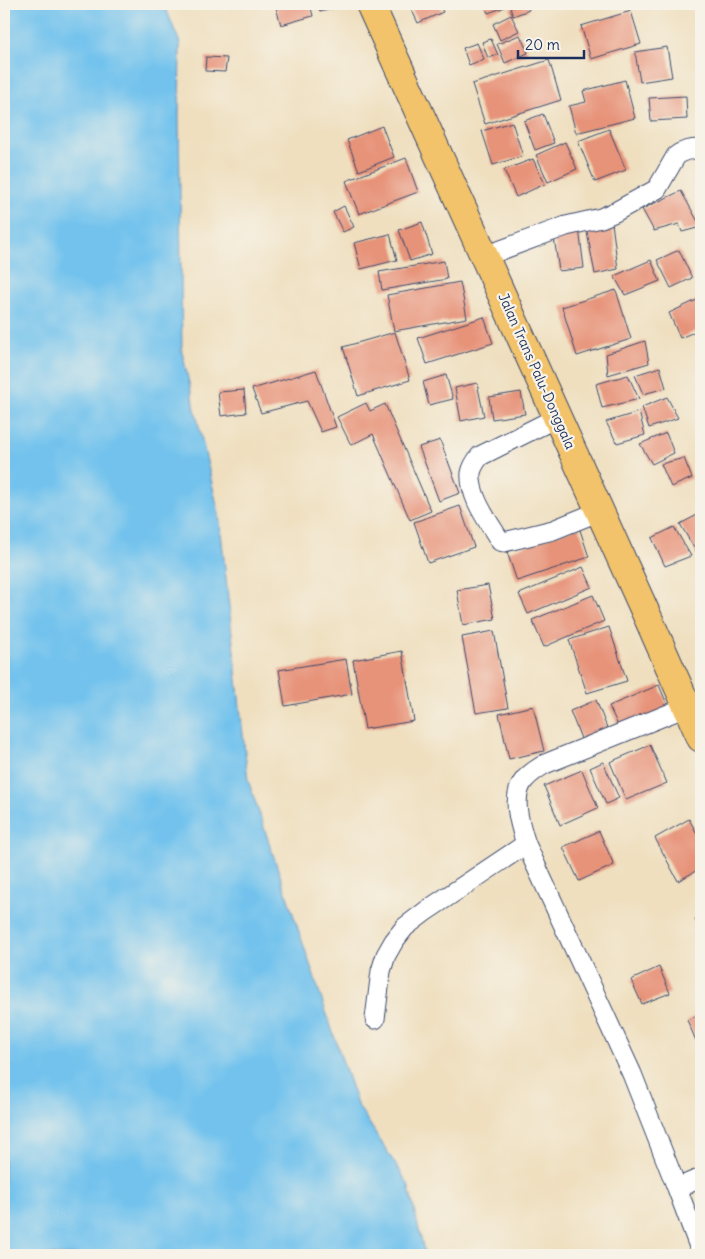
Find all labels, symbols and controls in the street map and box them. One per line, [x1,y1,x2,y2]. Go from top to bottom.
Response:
scale bar [518,28,584,60]
text: 20 m [525,35,560,54]
street label: Jalan Trans Palu-Donggala [494,290,580,452]

